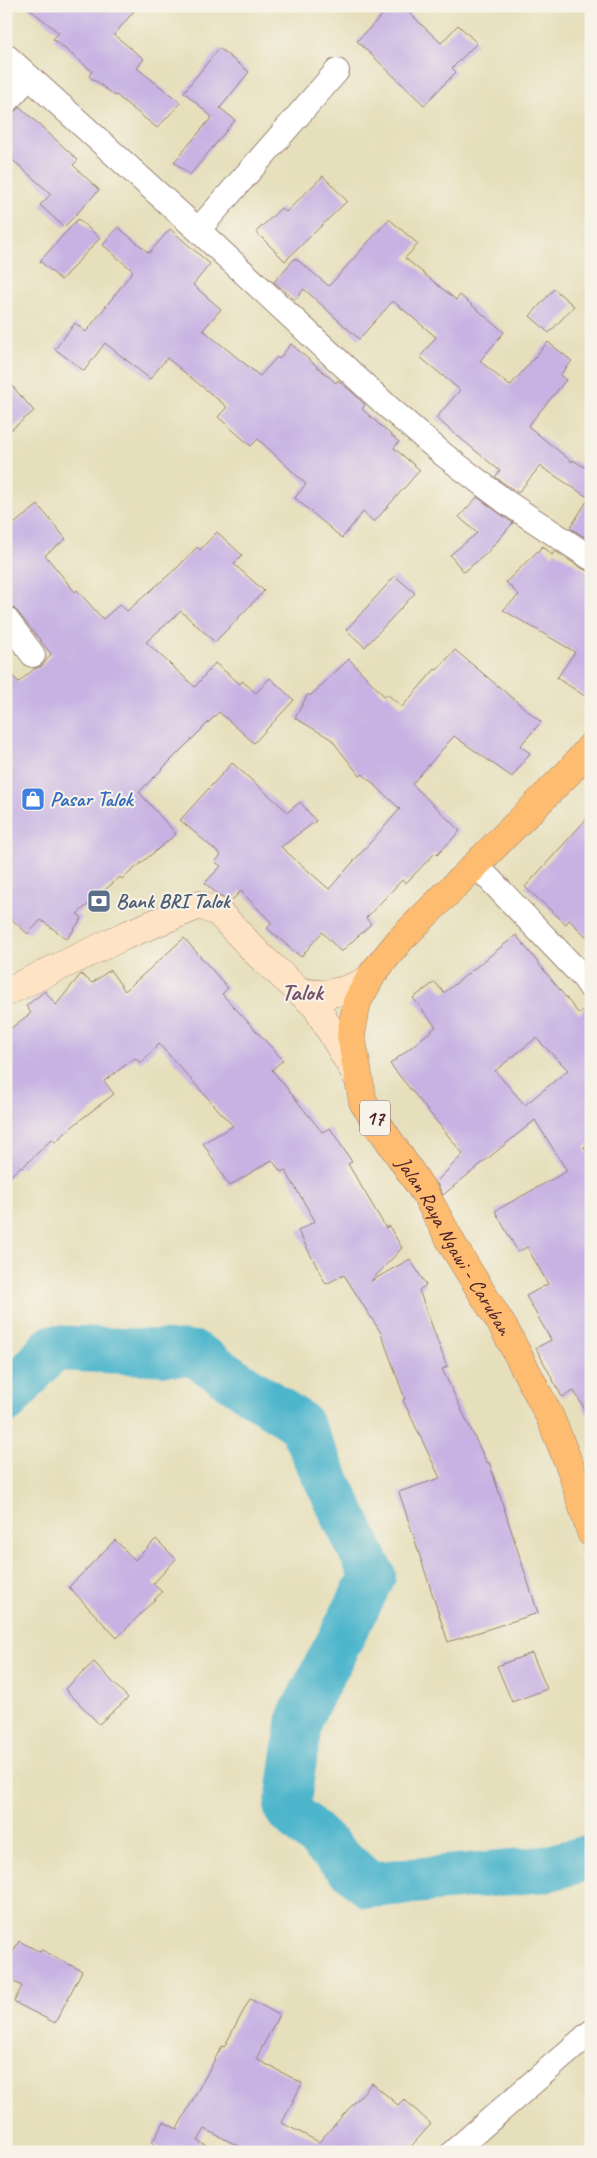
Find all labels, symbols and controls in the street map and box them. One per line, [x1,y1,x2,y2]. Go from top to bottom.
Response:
shop icon: Pasar Talok [20,786,46,812]
place label: Pasar Talok [50,786,135,812]
bank icon: Bank BRI Talok [86,888,112,914]
place label: Bank BRI Talok [116,888,232,914]
district label: Talok [281,977,325,1007]
road number: 17 [360,1100,390,1136]
street label: Jalan Raya Ngawi - Caruban [390,1151,519,1341]

